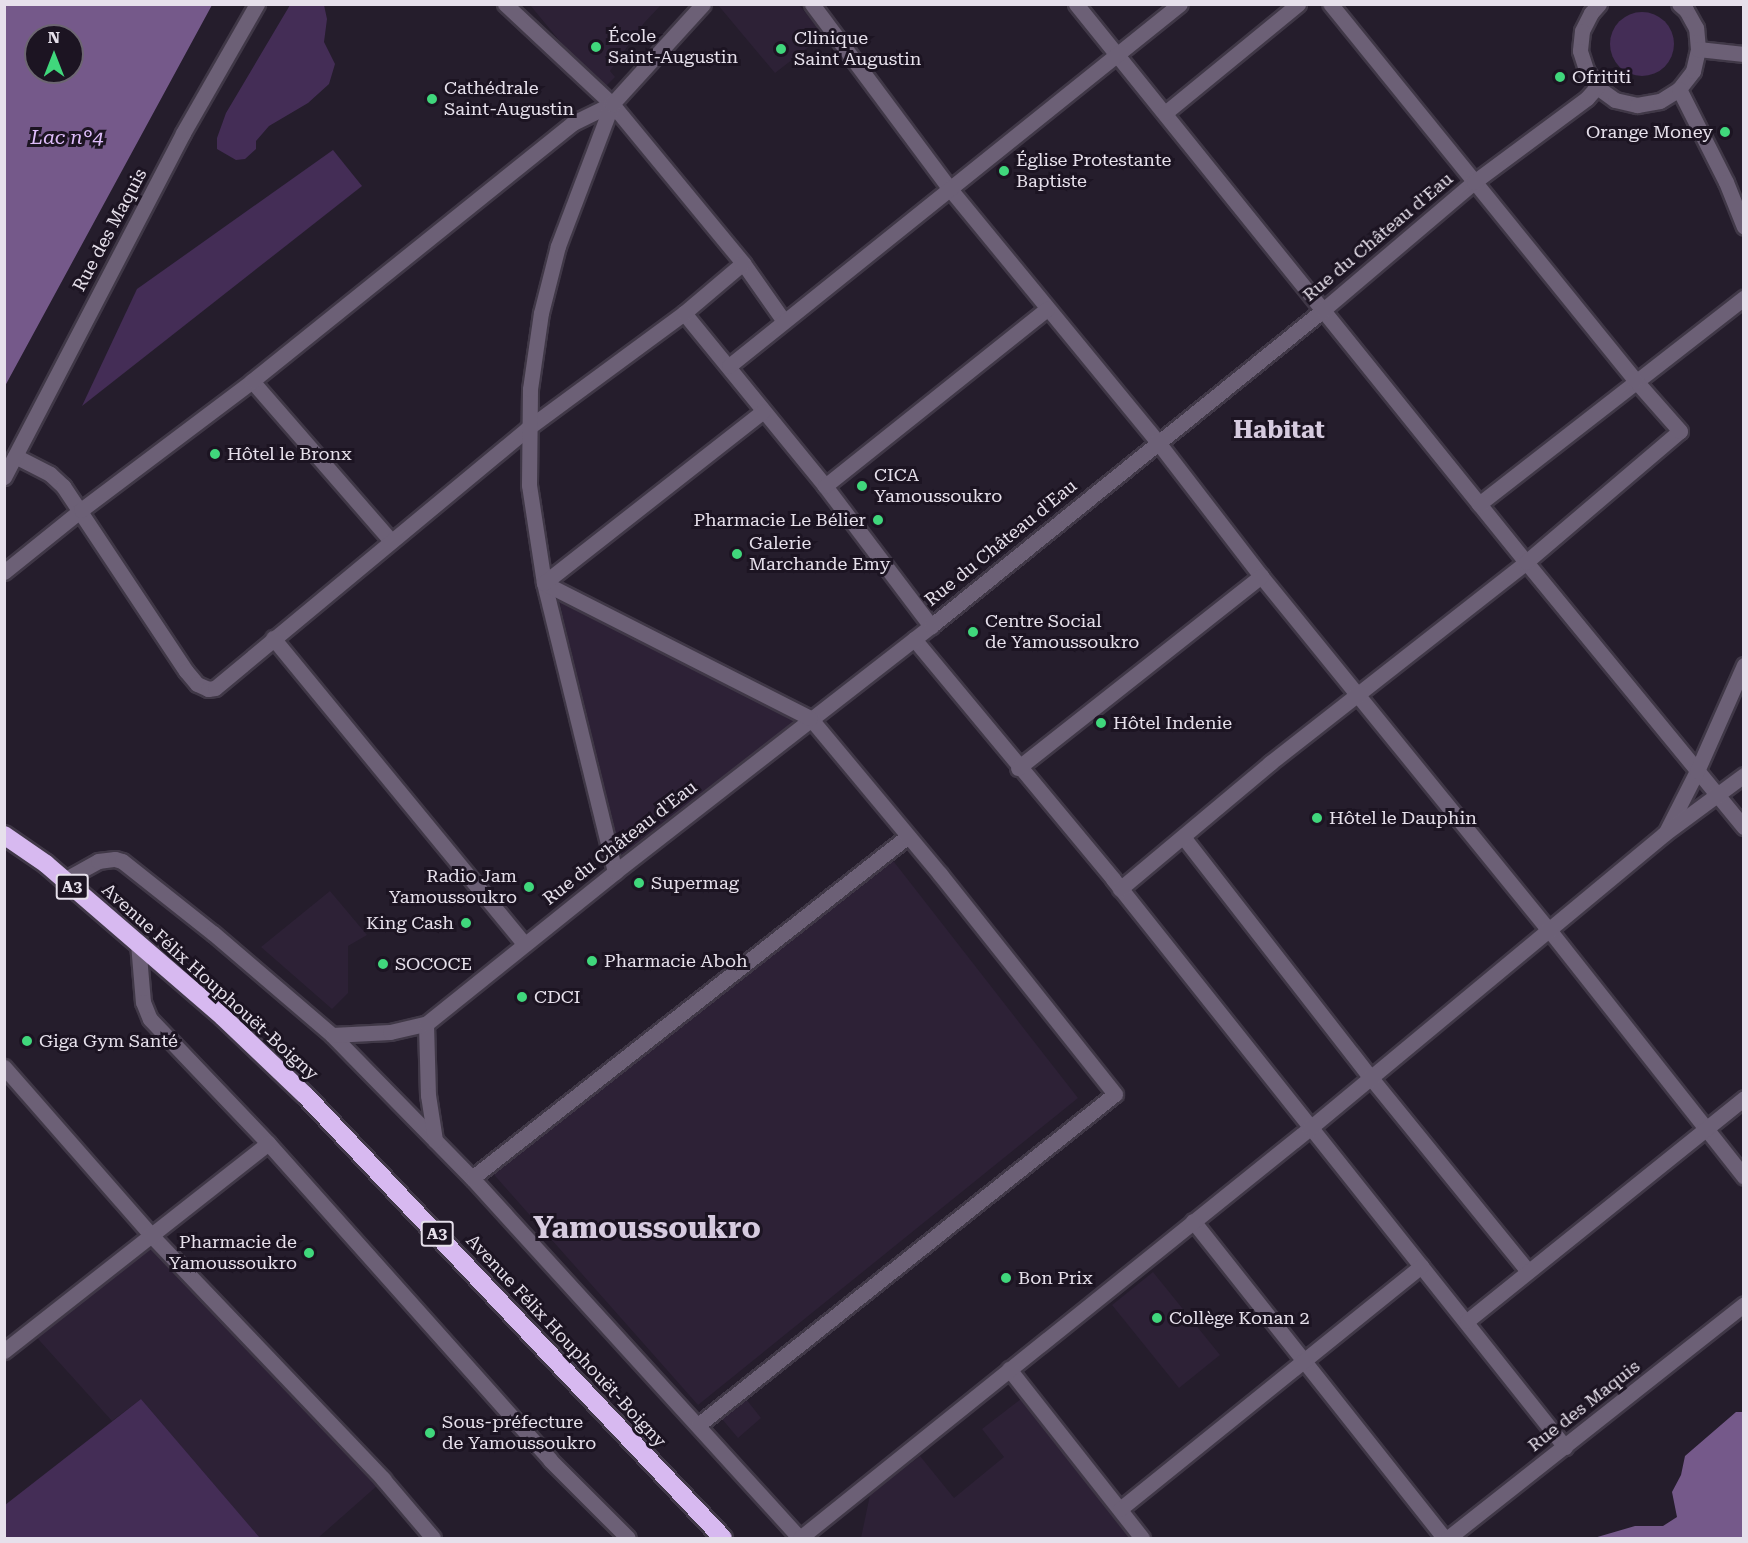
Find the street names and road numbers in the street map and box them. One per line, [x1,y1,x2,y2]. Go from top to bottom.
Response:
street label: Rue des Maquis [69,165,151,295]
street label: Rue du Château d'Eau [1299,168,1457,306]
street label: Rue du Château d'Eau [921,475,1081,611]
street label: Rue du Château d'Eau [539,776,701,910]
road number: A3 [56,874,88,900]
street label: Avenue Félix Houphouët-Boigny [97,879,323,1085]
road number: A3 [420,1221,454,1247]
street label: Avenue Félix Houphouët-Boigny [461,1230,671,1452]
street label: Rue des Maquis [1524,1356,1644,1456]

